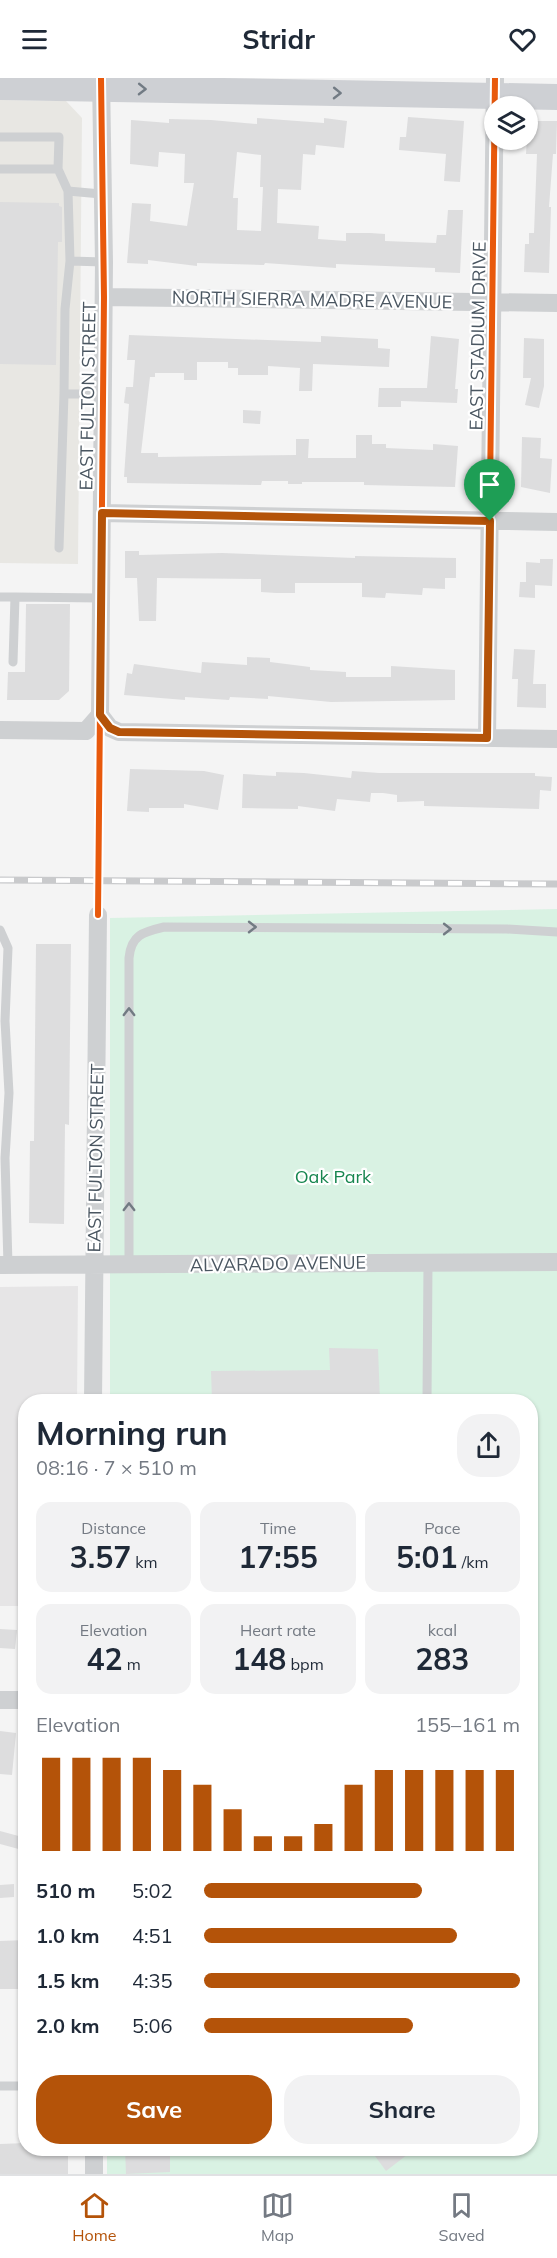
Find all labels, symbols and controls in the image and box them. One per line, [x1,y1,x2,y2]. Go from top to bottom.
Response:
text: Stridr [242,22,315,56]
icon: menu [18,23,51,56]
icon: heart [506,23,539,56]
one-way arrow [138,83,147,95]
one-way arrow [333,87,342,99]
map controls [484,96,538,150]
button: layers [484,96,538,150]
street label: EAST STADIUM DRIVE [464,241,491,431]
street label: NORTH SIERRA MADRE AVENUE [172,286,452,313]
street label: EAST FULTON STREET [74,301,101,491]
pin [464,459,515,521]
icon: arrive [473,468,506,501]
one-way arrow [247,921,256,933]
one-way arrow [442,923,451,935]
one-way arrow [123,1007,135,1016]
street label: EAST FULTON STREET [82,1063,109,1253]
park label: Oak Park [295,1165,372,1188]
one-way arrow [123,1202,135,1211]
street label: ALVARADO AVENUE [190,1250,366,1277]
text: Morning run [36,1412,228,1453]
button: share [457,1414,520,1477]
text: 08:16 · 7 × 510 m [36,1455,197,1480]
text: Distance [81,1518,146,1538]
text: Time [260,1518,296,1538]
text: Pace [424,1518,460,1538]
text: 3.57 [70,1538,131,1576]
text: 17:55 [238,1538,318,1576]
text: 5:01 [396,1538,458,1576]
text: km [131,1552,158,1572]
text: /km [458,1552,489,1572]
text: Elevation [80,1620,148,1640]
text: Heart rate [240,1620,316,1640]
text: kcal [428,1620,457,1640]
text: 42 [87,1640,123,1678]
text: 148 [232,1640,286,1678]
text: 283 [415,1640,469,1678]
text: m [123,1654,141,1674]
text: bpm [286,1654,324,1674]
text: Elevation [36,1712,121,1737]
text: 155–161 m [415,1712,520,1737]
text: 510 m [36,1878,95,1903]
text: 5:02 [132,1878,173,1903]
text: 1.0 km [36,1923,99,1948]
text: 4:51 [132,1923,173,1948]
text: 1.5 km [36,1968,99,1993]
text: 4:35 [132,1968,173,1993]
text: 2.0 km [36,2013,99,2038]
text: 5:06 [132,2013,173,2038]
button: Save [36,2075,272,2144]
button: Share [284,2075,520,2144]
tab: Home [72,2189,116,2245]
tab: Map [261,2189,294,2245]
tab: Saved [439,2189,485,2245]

